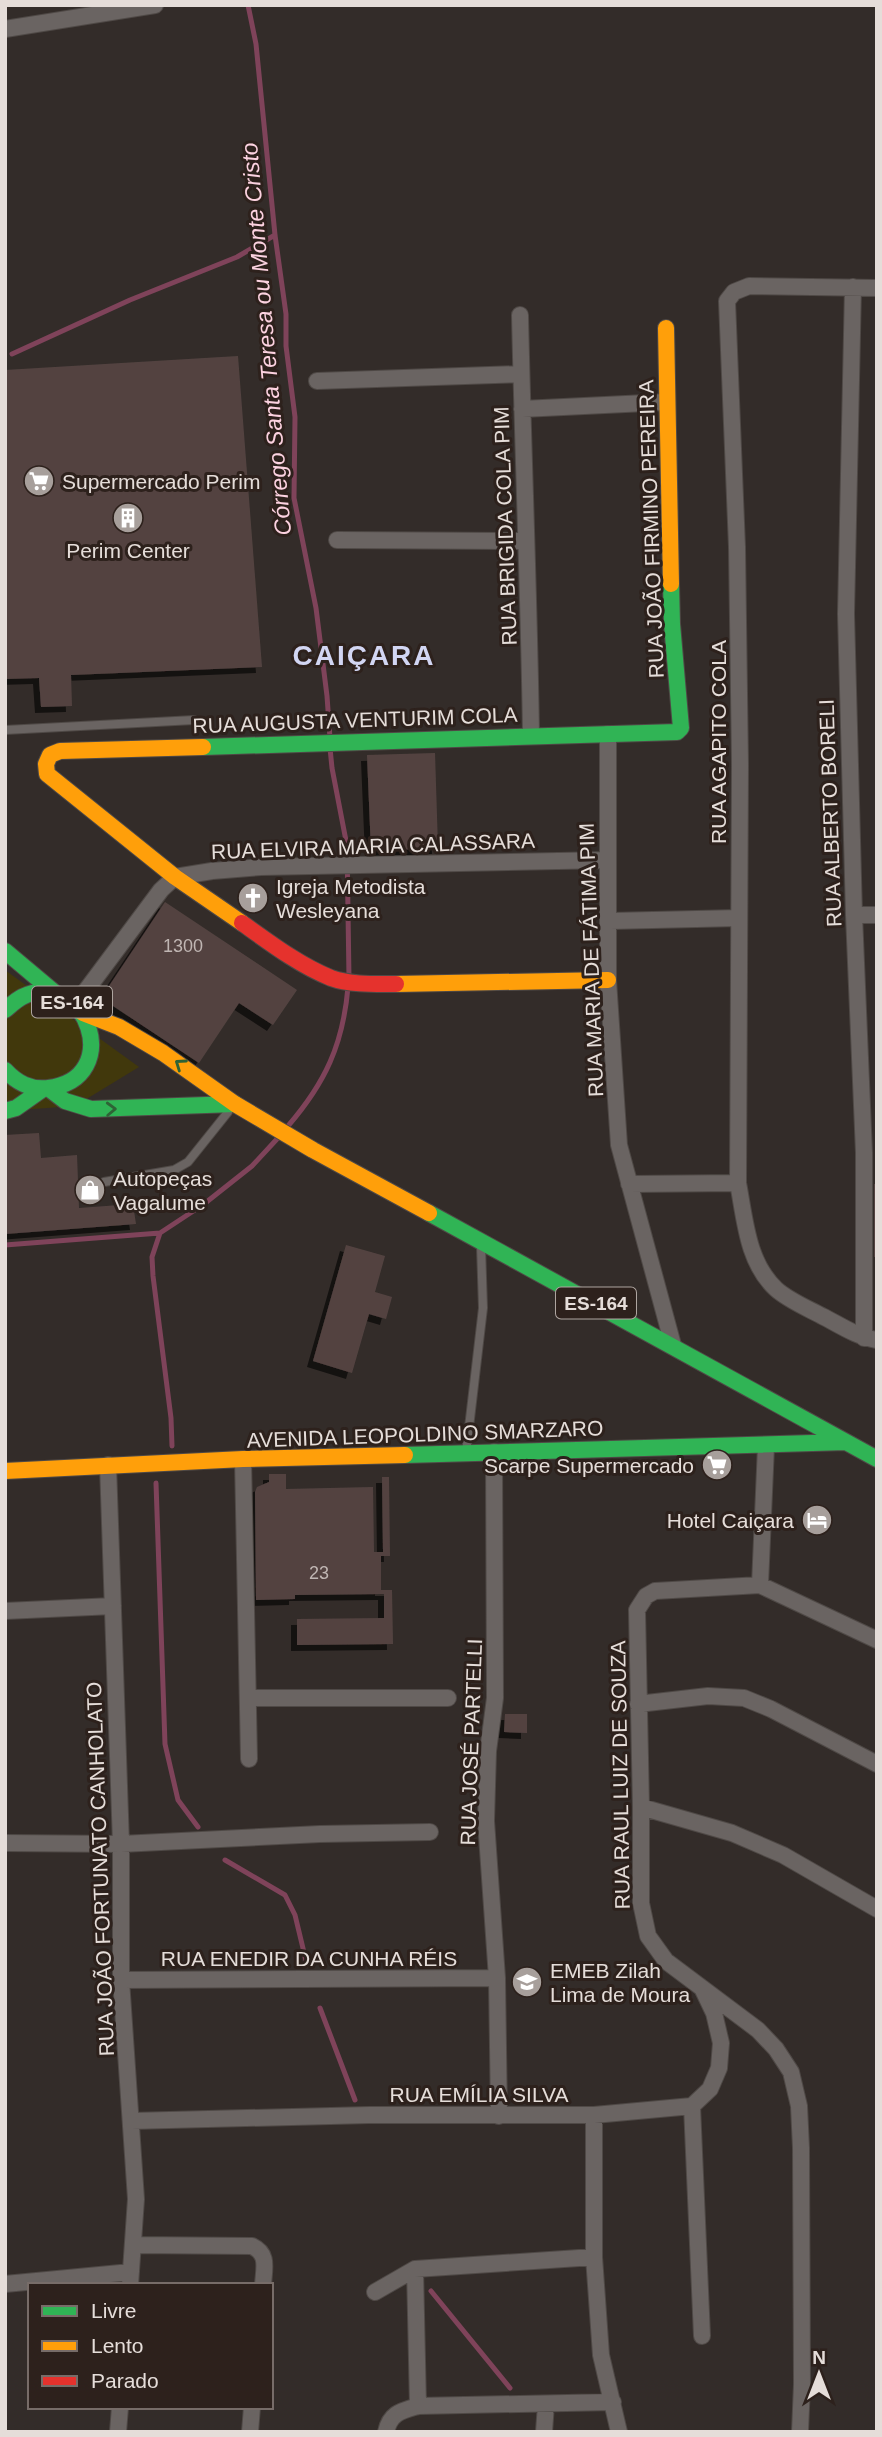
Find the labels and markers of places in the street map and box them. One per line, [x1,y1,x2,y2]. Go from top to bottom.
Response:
supermarket icon: Supermercado Perim [22,464,56,498]
place label: Supermercado Perim [62,470,260,493]
building icon: Perim Center [111,501,145,535]
place label: Perim Center [66,539,190,562]
place label: Igreja Metodista Wesleyana [276,875,426,922]
church icon: Igreja Metodista Wesleyana [236,881,270,915]
place label: Autopeças Vagalume [113,1167,212,1214]
shop icon: Autopeças Vagalume [73,1173,107,1207]
supermarket icon: Scarpe Supermercado [700,1448,734,1482]
place label: Scarpe Supermercado [484,1454,694,1477]
hotel icon: Hotel Caiçara [800,1503,834,1537]
place label: Hotel Caiçara [667,1509,794,1532]
place label: EMEB Zilah Lima de Moura [550,1959,690,2006]
school or university icon: EMEB Zilah Lima de Moura [510,1965,544,1999]

